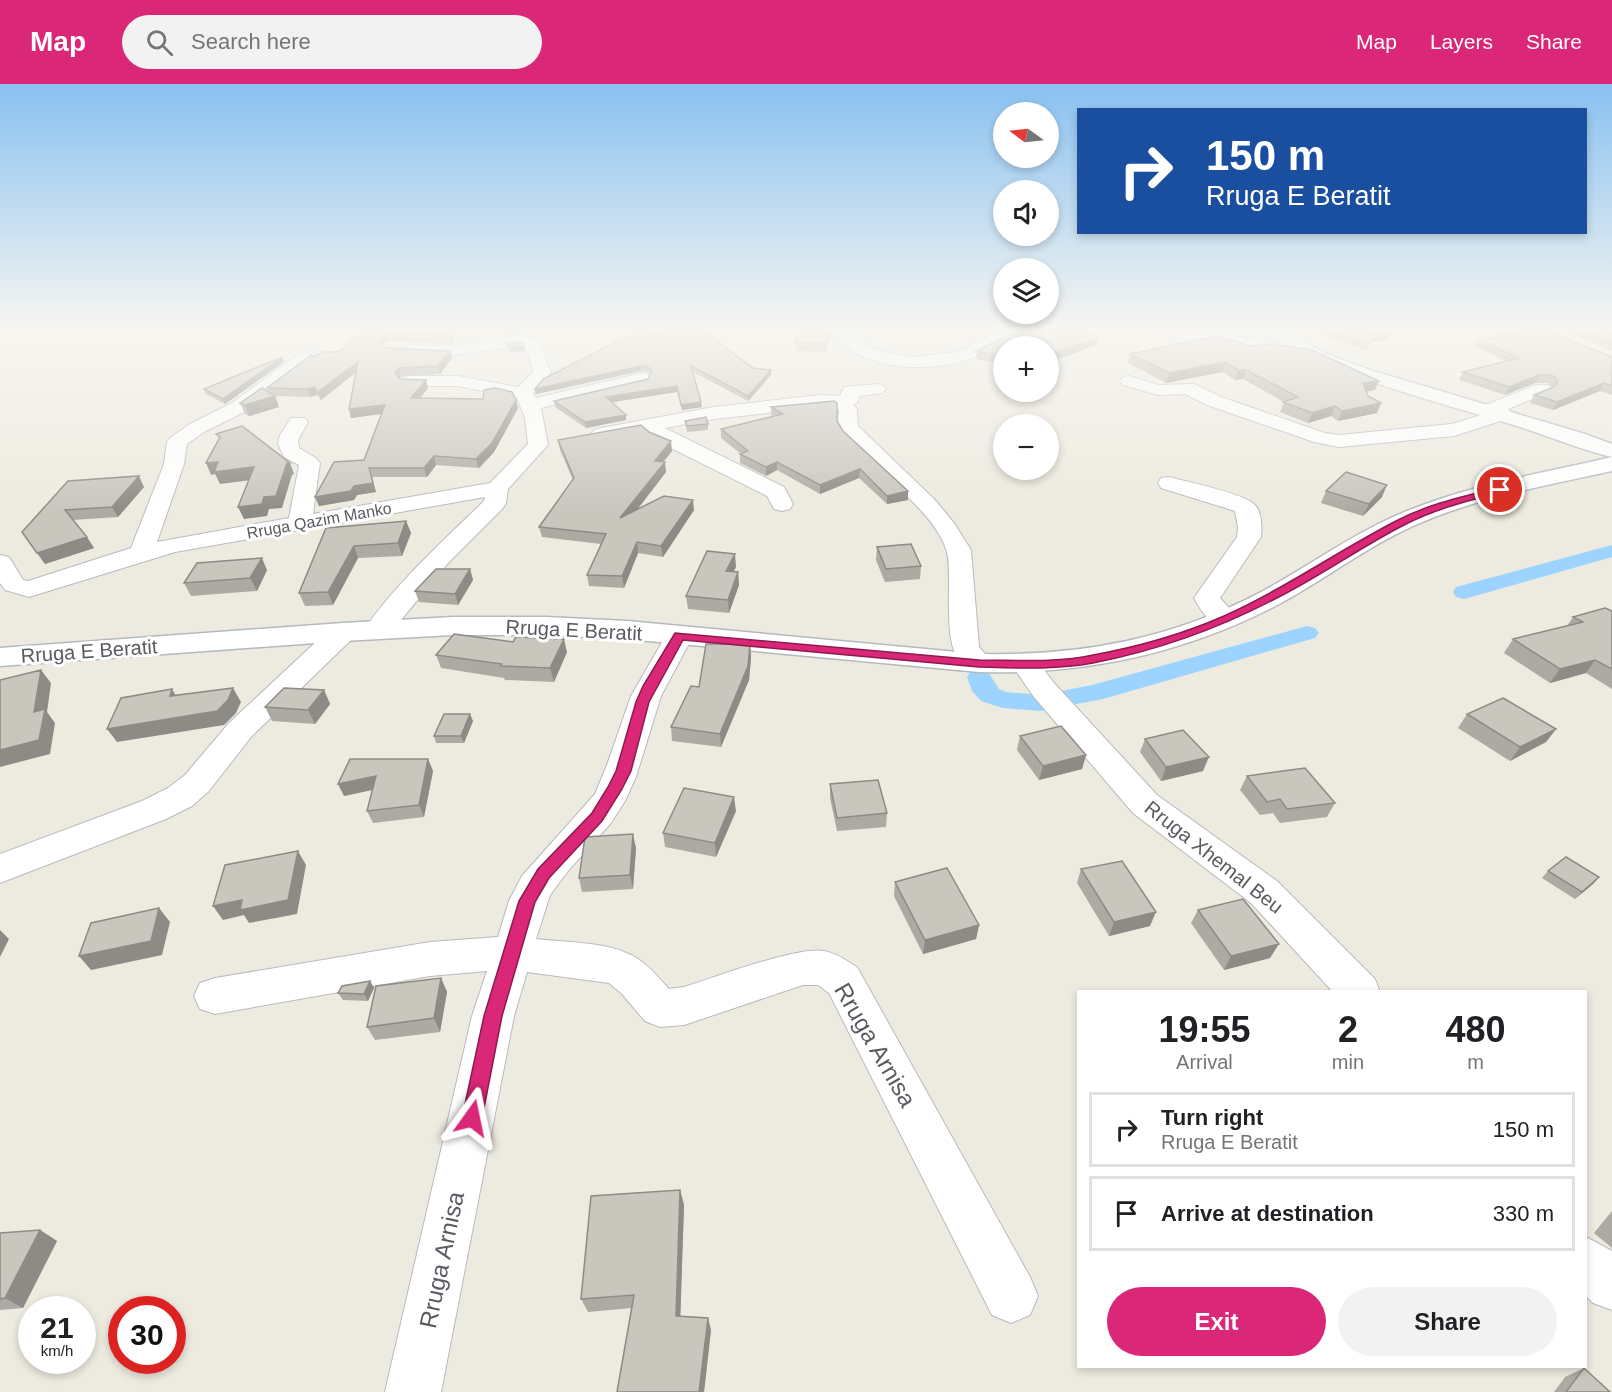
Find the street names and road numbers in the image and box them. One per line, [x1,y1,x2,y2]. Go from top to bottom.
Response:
street label: Rruga Qazim Manko [245,499,393,542]
street label: Rruga E Beratit [505,615,643,645]
street label: Rruga E Beratit [20,635,158,667]
street label: Rruga Xhemal Beu [1141,796,1287,918]
street label: Rruga Arnisa [829,978,922,1112]
street label: Rruga Arnisa [414,1189,469,1331]

